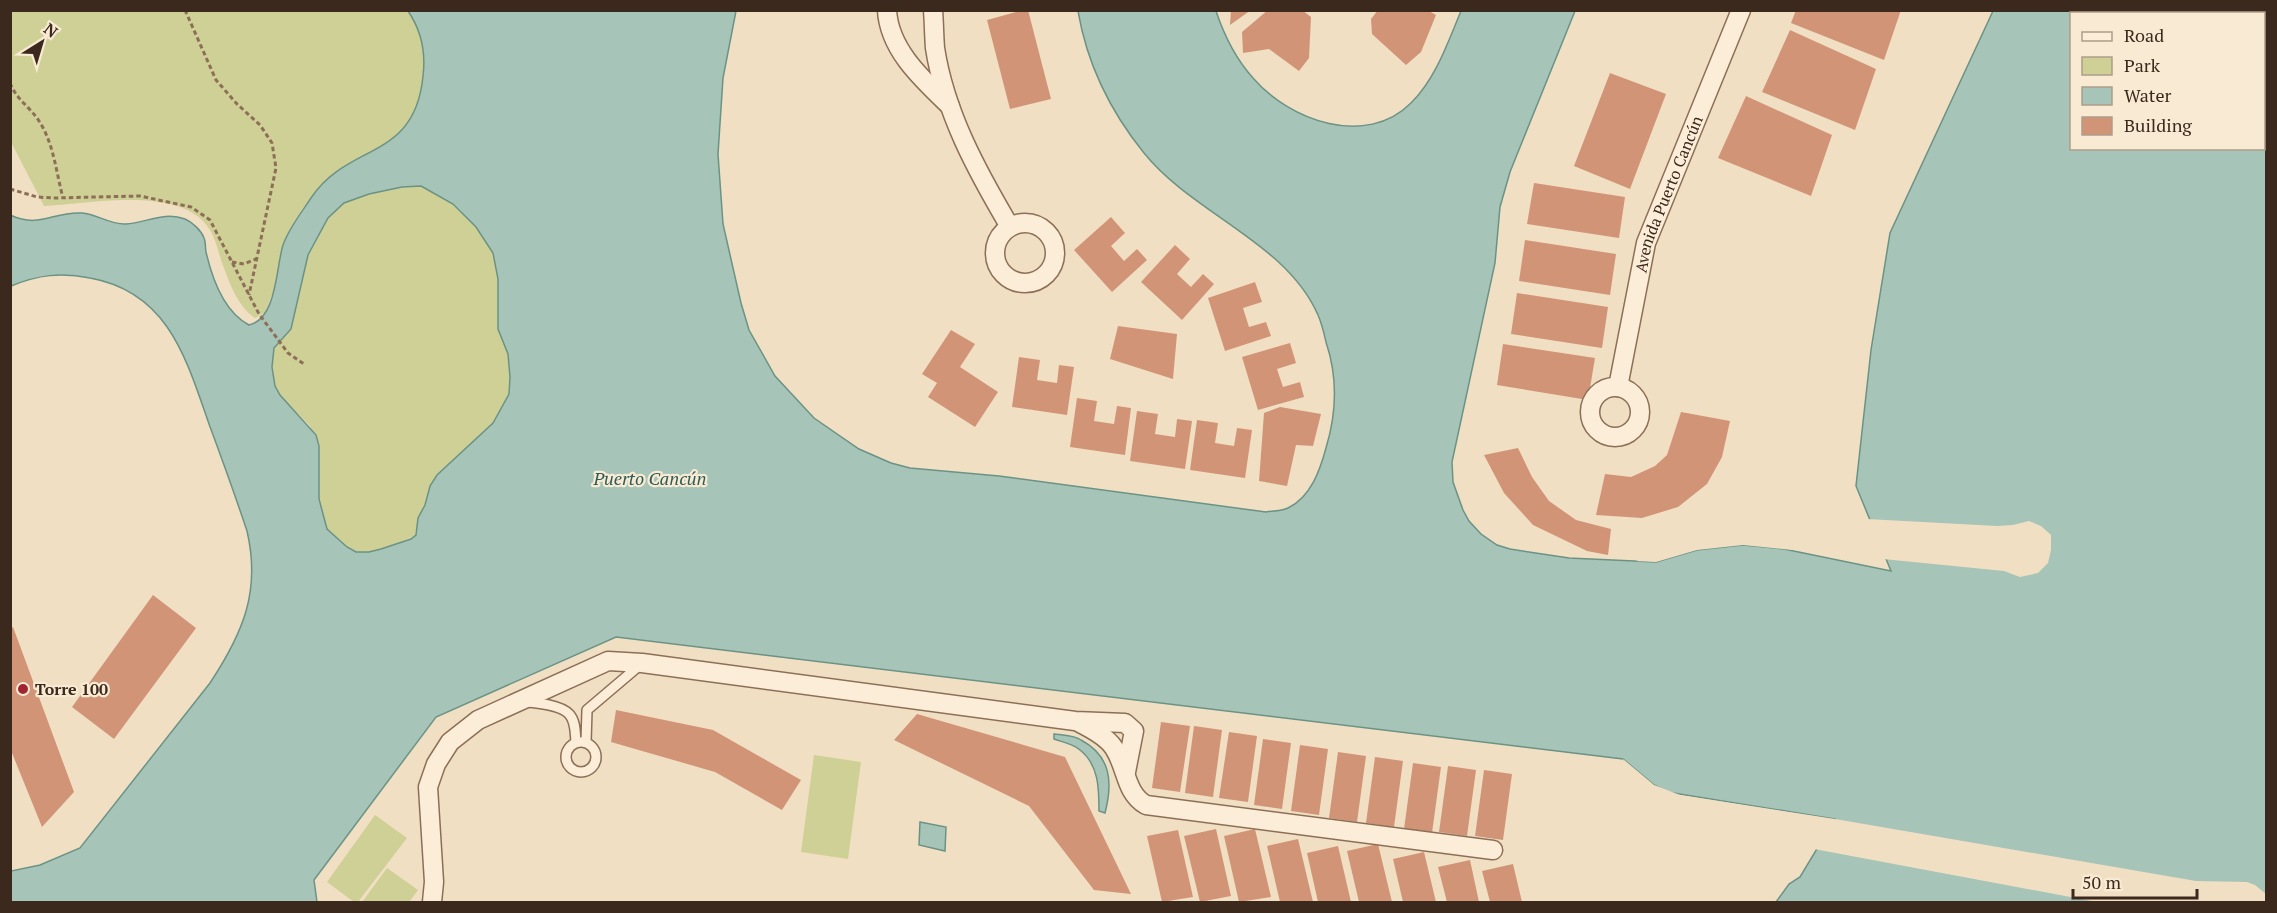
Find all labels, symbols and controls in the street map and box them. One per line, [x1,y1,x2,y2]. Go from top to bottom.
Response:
north arrow [12,12,72,72]
legend [2070,12,2265,150]
text: N [40,18,62,42]
text: Road [2124,23,2164,47]
text: Park [2124,53,2161,77]
text: Water [2124,83,2171,107]
street label: Avenida Puerto Cancún [1629,112,1708,275]
text: Building [2124,113,2192,137]
water label: Puerto Cancún [592,466,707,490]
place label: Torre 100 [35,678,108,700]
marker: Torre 100 [16,682,30,696]
scale bar [2073,862,2198,900]
text: 50 m [2082,870,2122,894]

